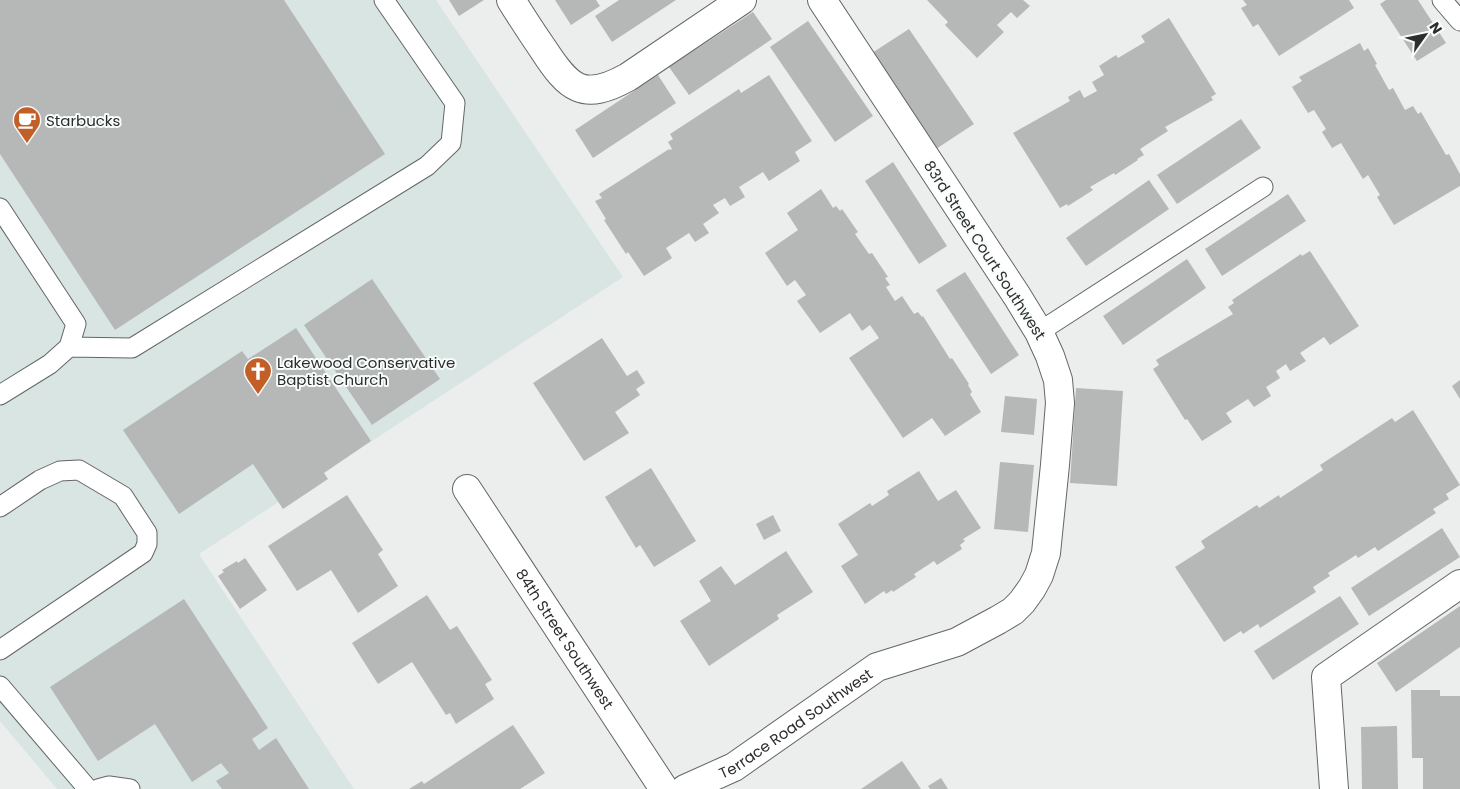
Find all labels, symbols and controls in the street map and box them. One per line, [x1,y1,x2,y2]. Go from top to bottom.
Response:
north arrow [1400,10,1450,60]
text: N [1425,18,1447,38]
cafe icon: Starbucks [12,105,42,144]
place label: Starbucks [46,110,121,131]
street label: 83rd Street Court Southwest [919,156,1051,344]
place label: Lakewood Conservative Baptist Church [277,352,455,390]
church icon: Lakewood Conservative Baptist Church [243,356,273,395]
street label: 84th Street Southwest [511,564,619,713]
street label: Terrace Road Southwest [715,663,876,783]

